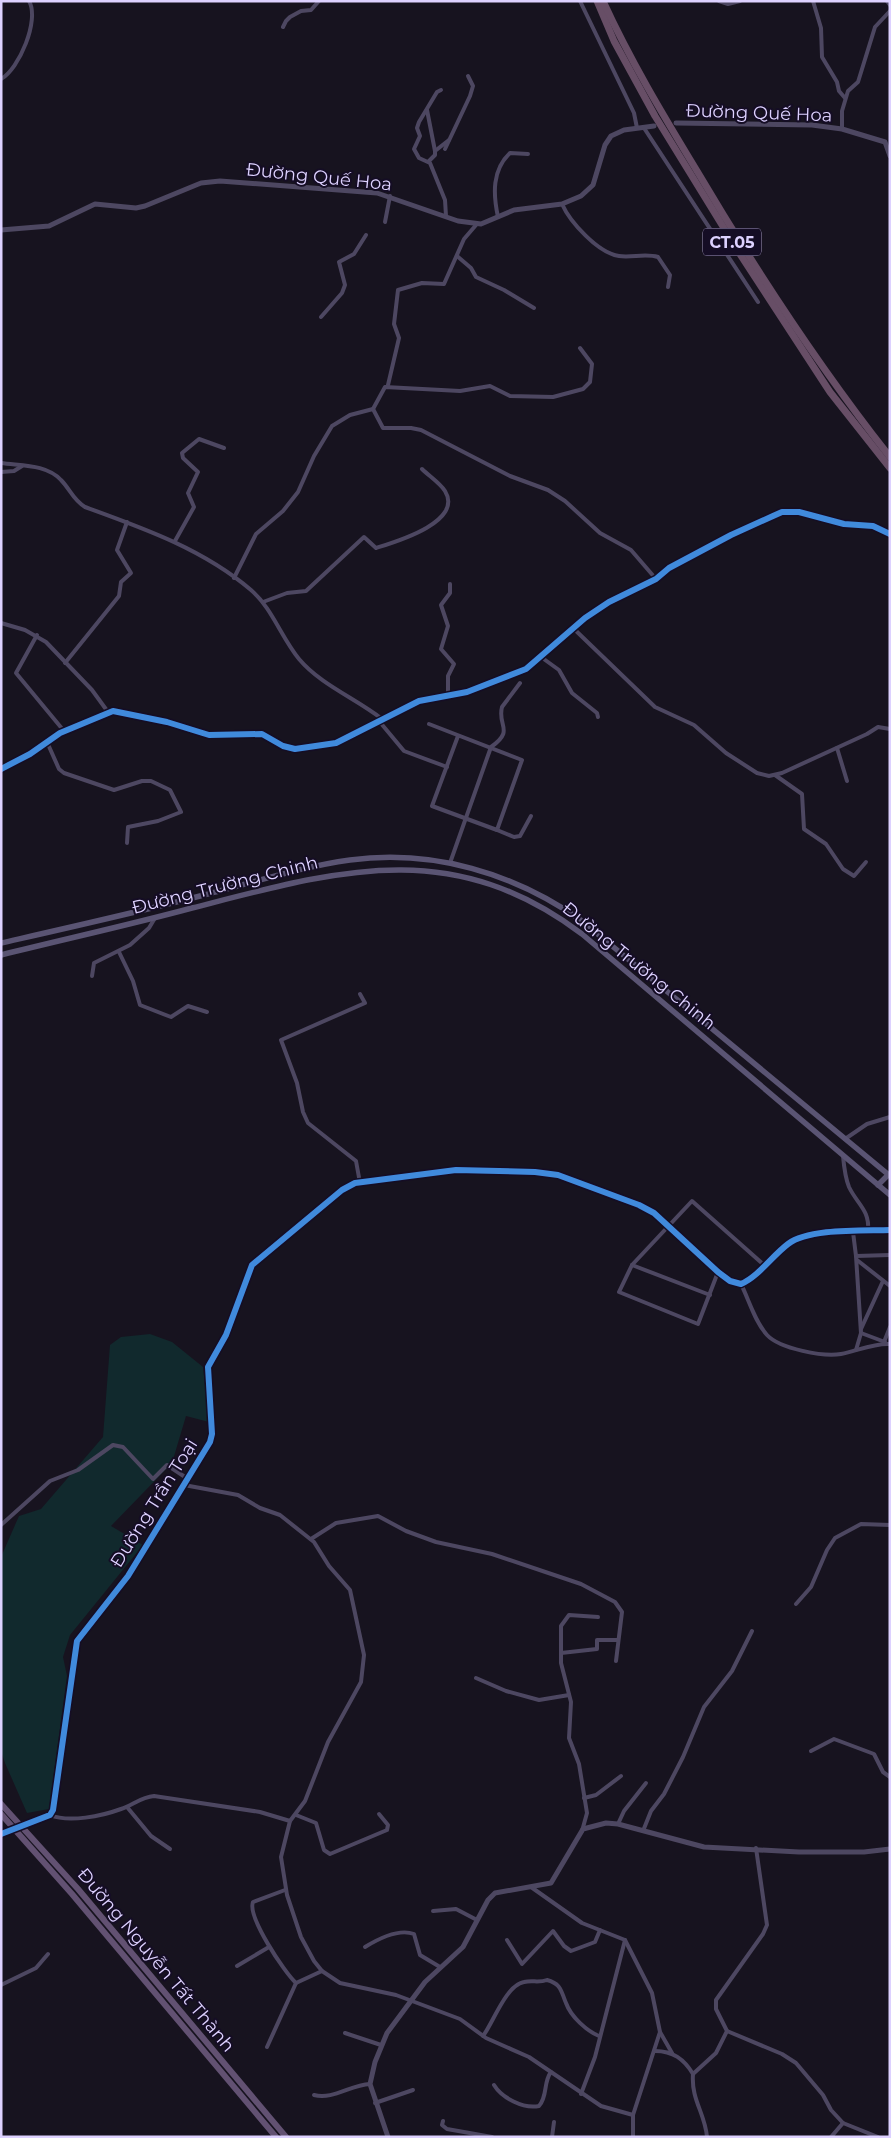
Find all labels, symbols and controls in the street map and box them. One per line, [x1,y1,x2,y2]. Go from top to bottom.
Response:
street label: Đường Quế Hoa [685,99,833,127]
street label: Đường Quế Hoa [245,158,393,196]
road number: CT.05 [703,228,761,256]
street label: Đường Trường Chinh [130,851,320,919]
street label: Đường Trường Chinh [558,897,720,1035]
street label: Đường Trần Toại [106,1435,202,1571]
street label: Đường Nguyễn Tất Thành [73,1864,239,2056]

